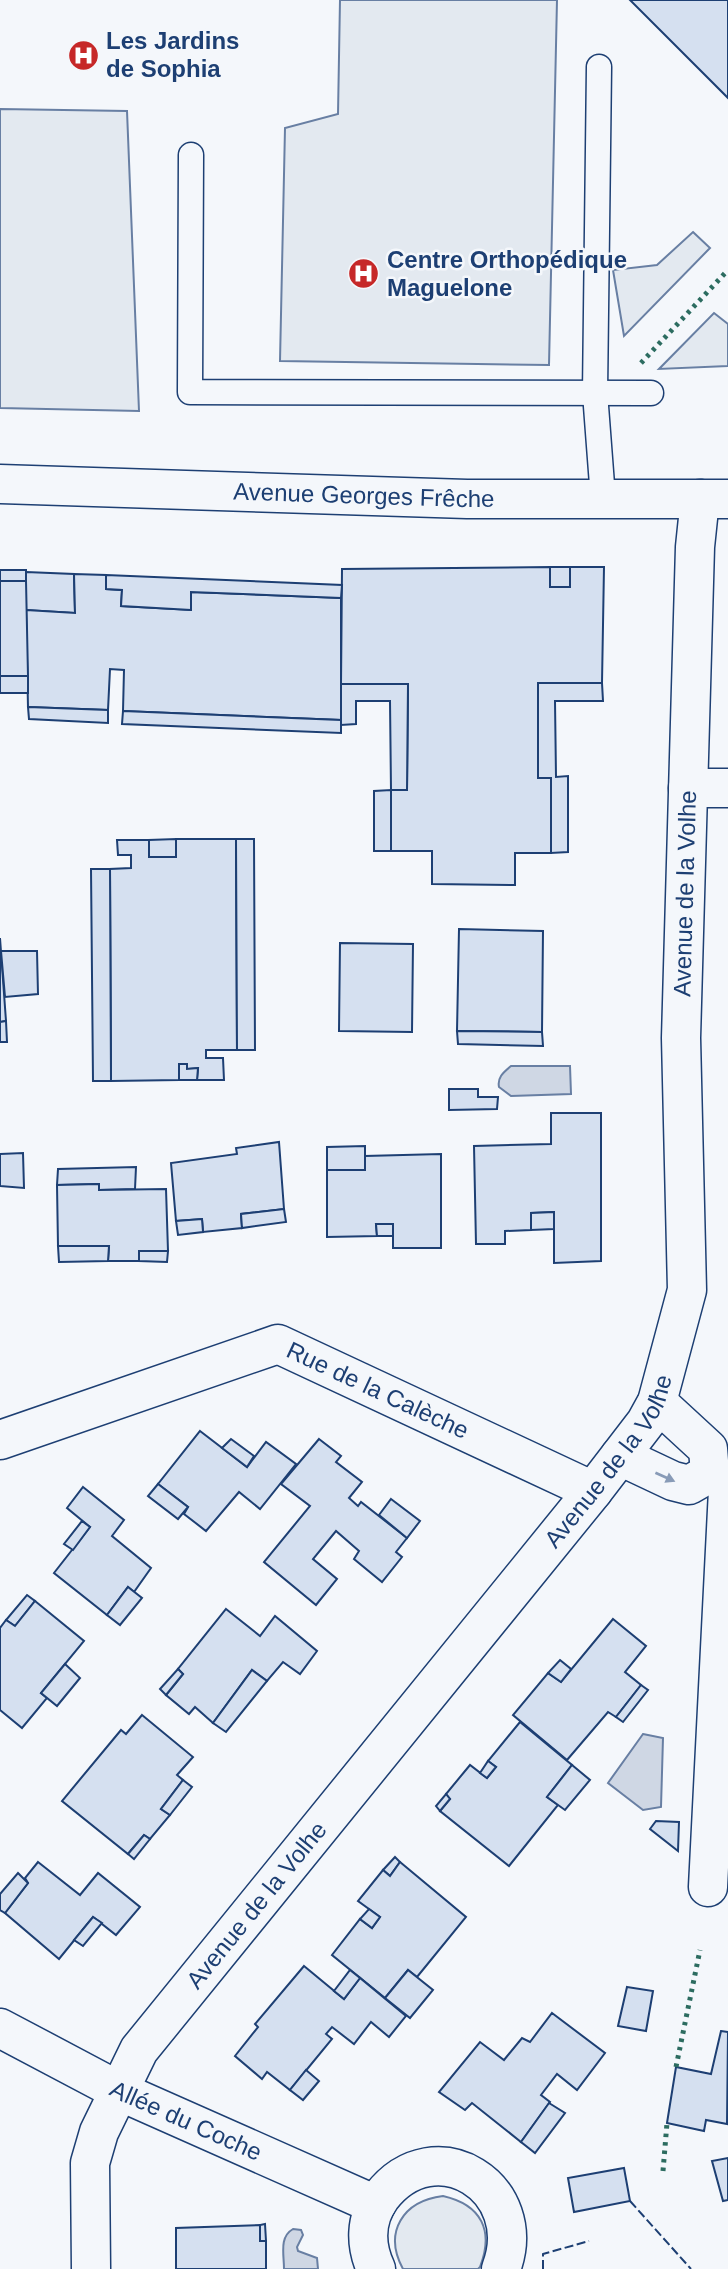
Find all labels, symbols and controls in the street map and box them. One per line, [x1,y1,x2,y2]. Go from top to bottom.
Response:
place label: Les Jardins de Sophia [106,27,239,82]
hospital icon: Les Jardins de Sophia [66,38,100,72]
place label: Centre Orthopédique Maguelone [387,246,627,301]
hospital icon: Centre Orthopédique Maguelone [347,257,381,291]
street label: Avenue Georges Frêche [233,477,494,512]
street label: Avenue de la Volhe [668,790,701,997]
street label: Rue de la Calèche [283,1336,473,1444]
street label: Avenue de la Volhe [539,1372,677,1553]
one-way arrow [655,1471,675,1483]
street label: Avenue de la Volhe [181,1816,332,1994]
street label: Allée du Coche [106,2075,266,2166]

